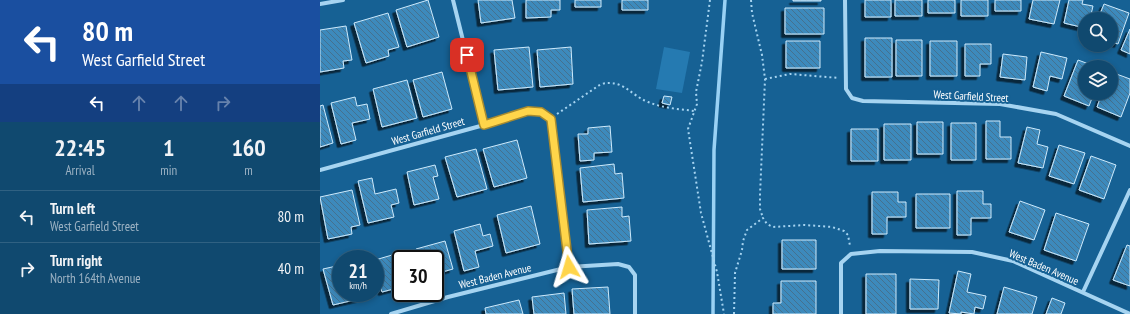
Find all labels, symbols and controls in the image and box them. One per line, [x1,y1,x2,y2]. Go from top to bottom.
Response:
text: 80 m [82,12,133,49]
map controls [1078,12,1118,100]
button: search [1078,12,1118,52]
icon: left [16,16,68,68]
pin [450,38,484,72]
icon: arrive [456,44,478,66]
text: West Garfield Street [82,48,205,71]
button: layers [1078,60,1118,100]
street label: West Garfield Street [933,87,1009,105]
icon: left [86,92,108,114]
icon: ahead [128,92,150,114]
icon: ahead [170,92,192,114]
icon: right [212,92,234,114]
street label: West Garfield Street [390,114,466,148]
text: 22:45 [54,132,106,163]
text: 1 [163,132,174,163]
text: 160 [231,132,266,163]
text: Arrival [65,162,95,179]
text: min [160,162,177,179]
text: m [244,162,253,179]
text: Turn left [50,199,95,218]
icon: left [16,206,38,228]
text: 80 m [278,207,304,226]
text: West Garfield Street [50,218,139,235]
position arrow [548,246,590,288]
street label: West Baden Avenue [1007,246,1081,288]
speed limit sign: 30 [392,250,444,302]
text: Turn right [50,251,102,270]
icon: right [16,258,38,280]
text: 21 [348,258,368,284]
text: 40 m [278,259,304,278]
street label: West Baden Avenue [457,260,533,292]
text: North 164th Avenue [50,270,141,287]
text: km/h [349,279,367,292]

